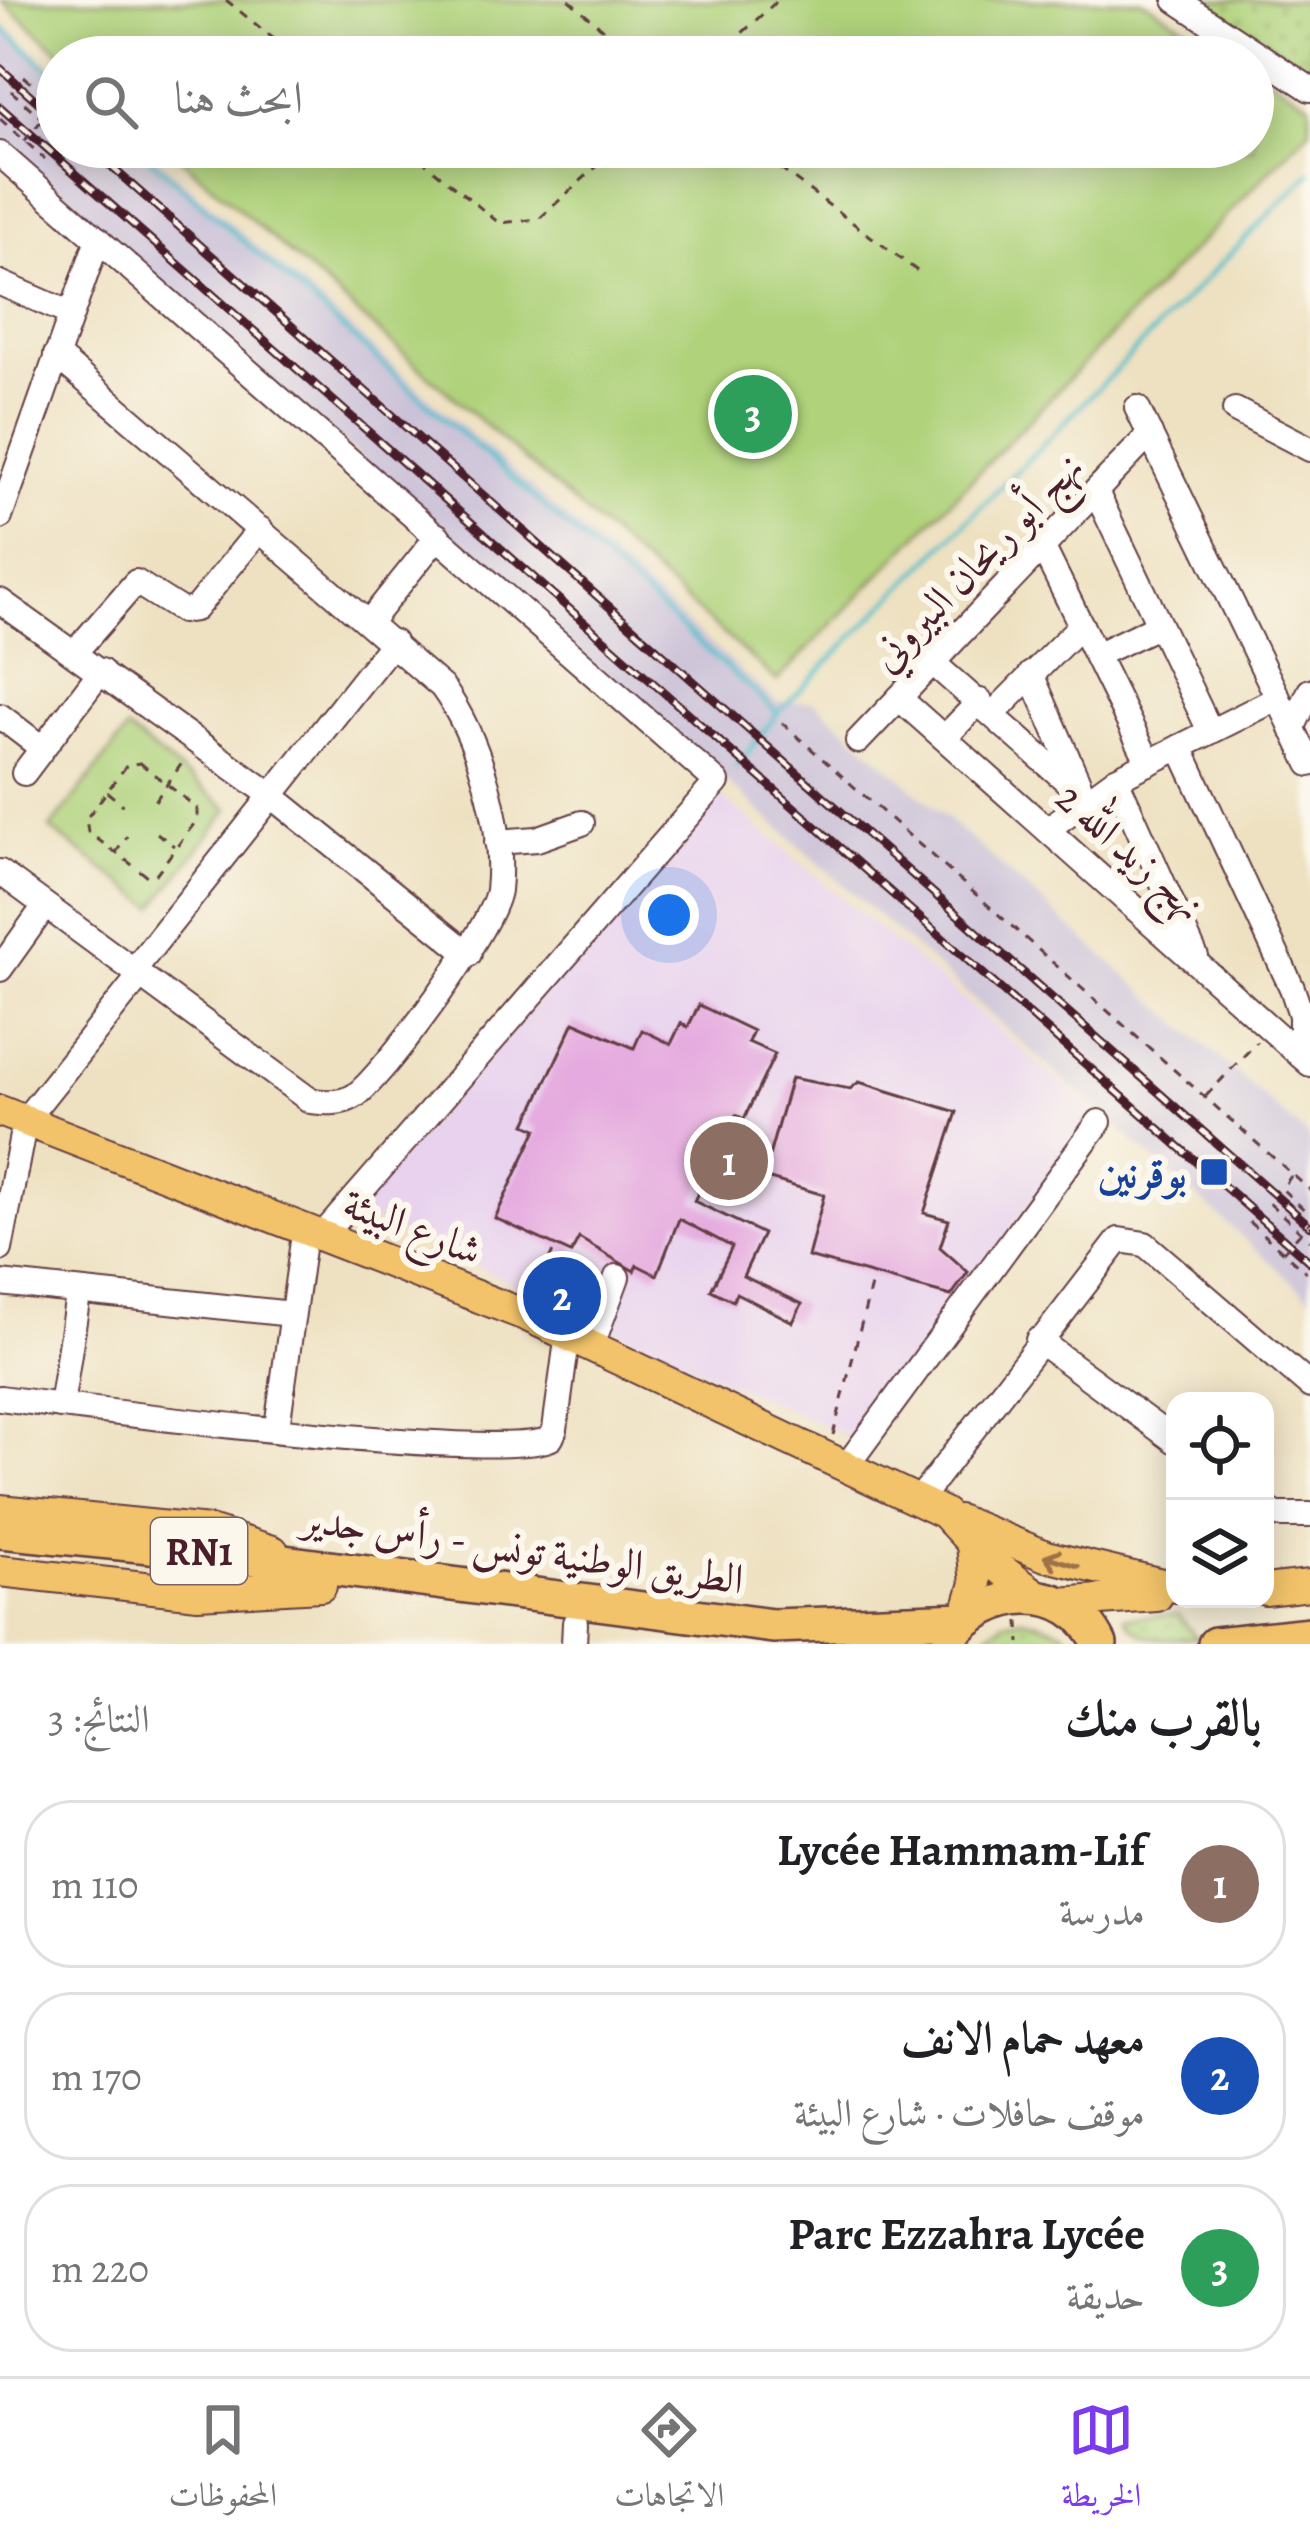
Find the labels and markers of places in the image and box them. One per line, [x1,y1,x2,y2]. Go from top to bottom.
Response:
pin: 3 [714,369,792,459]
pin: 1 [690,1116,768,1206]
place label: بوقرنين [1098,1144,1187,1201]
marker: بوقرنين [1198,1156,1230,1188]
pin: 2 [523,1251,601,1341]

